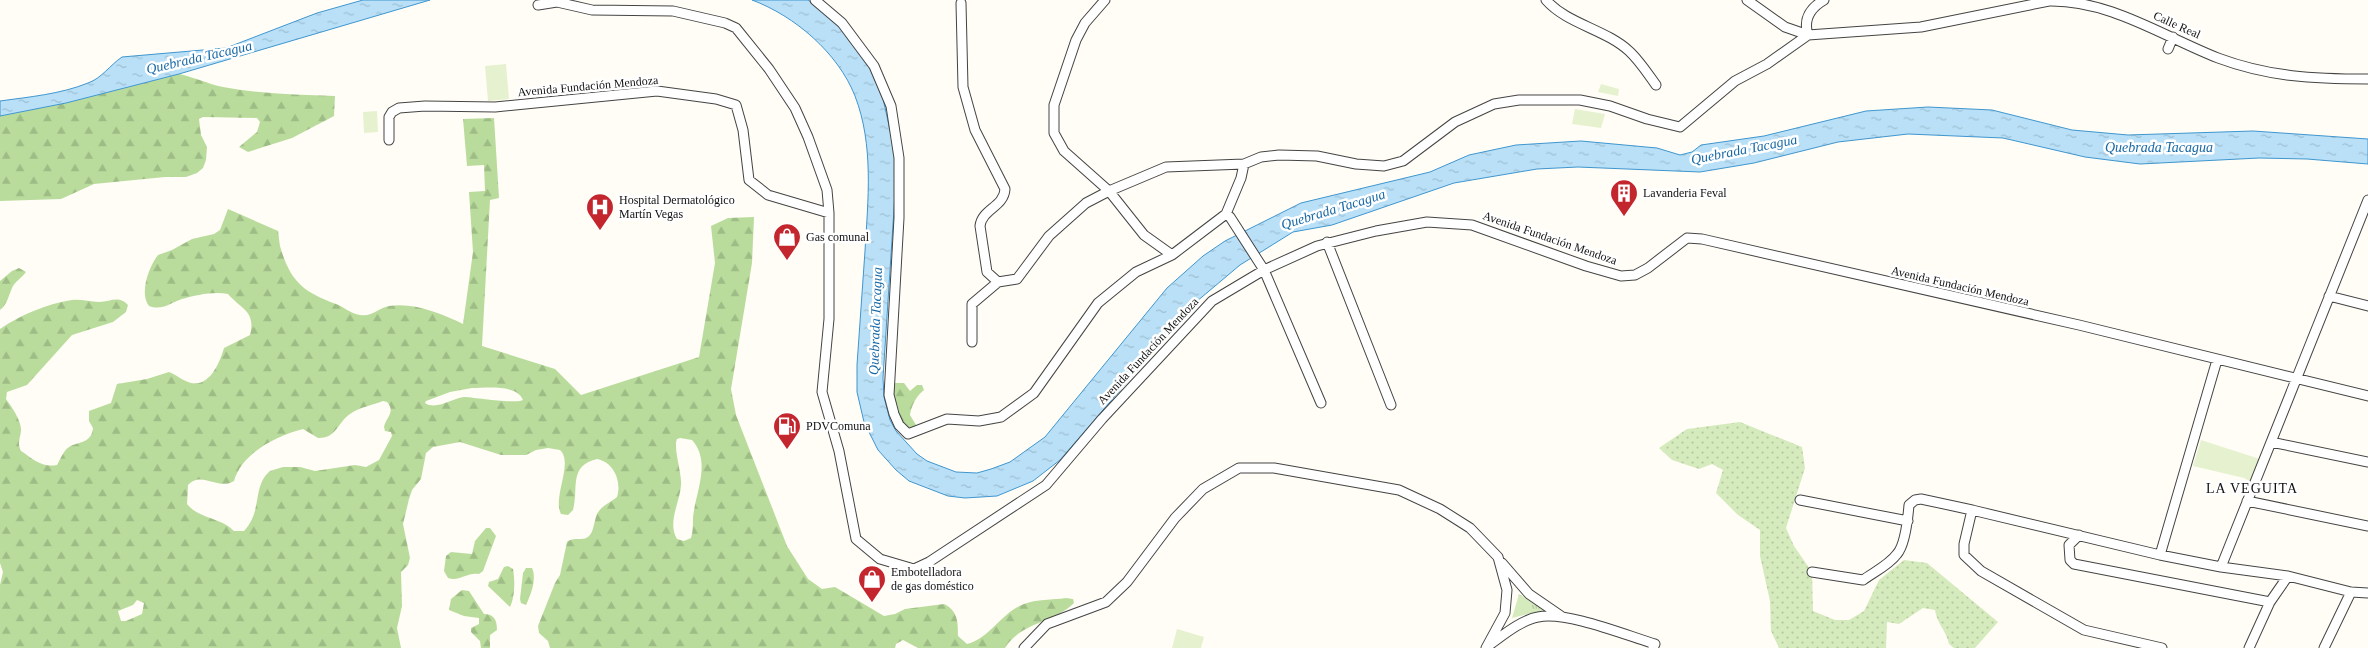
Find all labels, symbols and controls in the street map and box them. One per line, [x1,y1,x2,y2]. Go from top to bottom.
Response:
street label: Calle Real [2151,8,2203,42]
water label: Quebrada Tacagua [145,38,253,77]
street label: Avenida Fundación Mendoza [517,73,660,99]
water label: Quebrada Tacagua [1690,132,1799,167]
water label: Quebrada Tacagua [2105,140,2213,155]
building icon: Lavanderia Feval [1609,178,1639,217]
place label: Lavanderia Feval [1643,186,1727,200]
water label: Quebrada Tacagua [1279,187,1387,232]
hospital icon: Hospital Dermatológico Martín Vegas [585,192,615,231]
place label: Hospital Dermatológico Martín Vegas [619,193,735,221]
street label: Avenida Fundación Mendoza [1481,208,1620,268]
shop icon: Gas comunal [772,222,802,261]
place label: Gas comunal [806,230,870,244]
street label: Avenida Fundación Mendoza [1890,263,2031,309]
water label: Quebrada Tacagua [866,267,885,375]
street label: Avenida Fundación Mendoza [1095,294,1202,407]
fuel station icon: PDVComuna [772,411,802,450]
place label: PDVComuna [806,419,871,433]
district label: LA VEGUITA [2206,481,2298,496]
shop icon: Embotelladora de gas doméstico [857,564,887,603]
place label: Embotelladora de gas doméstico [891,565,974,593]

